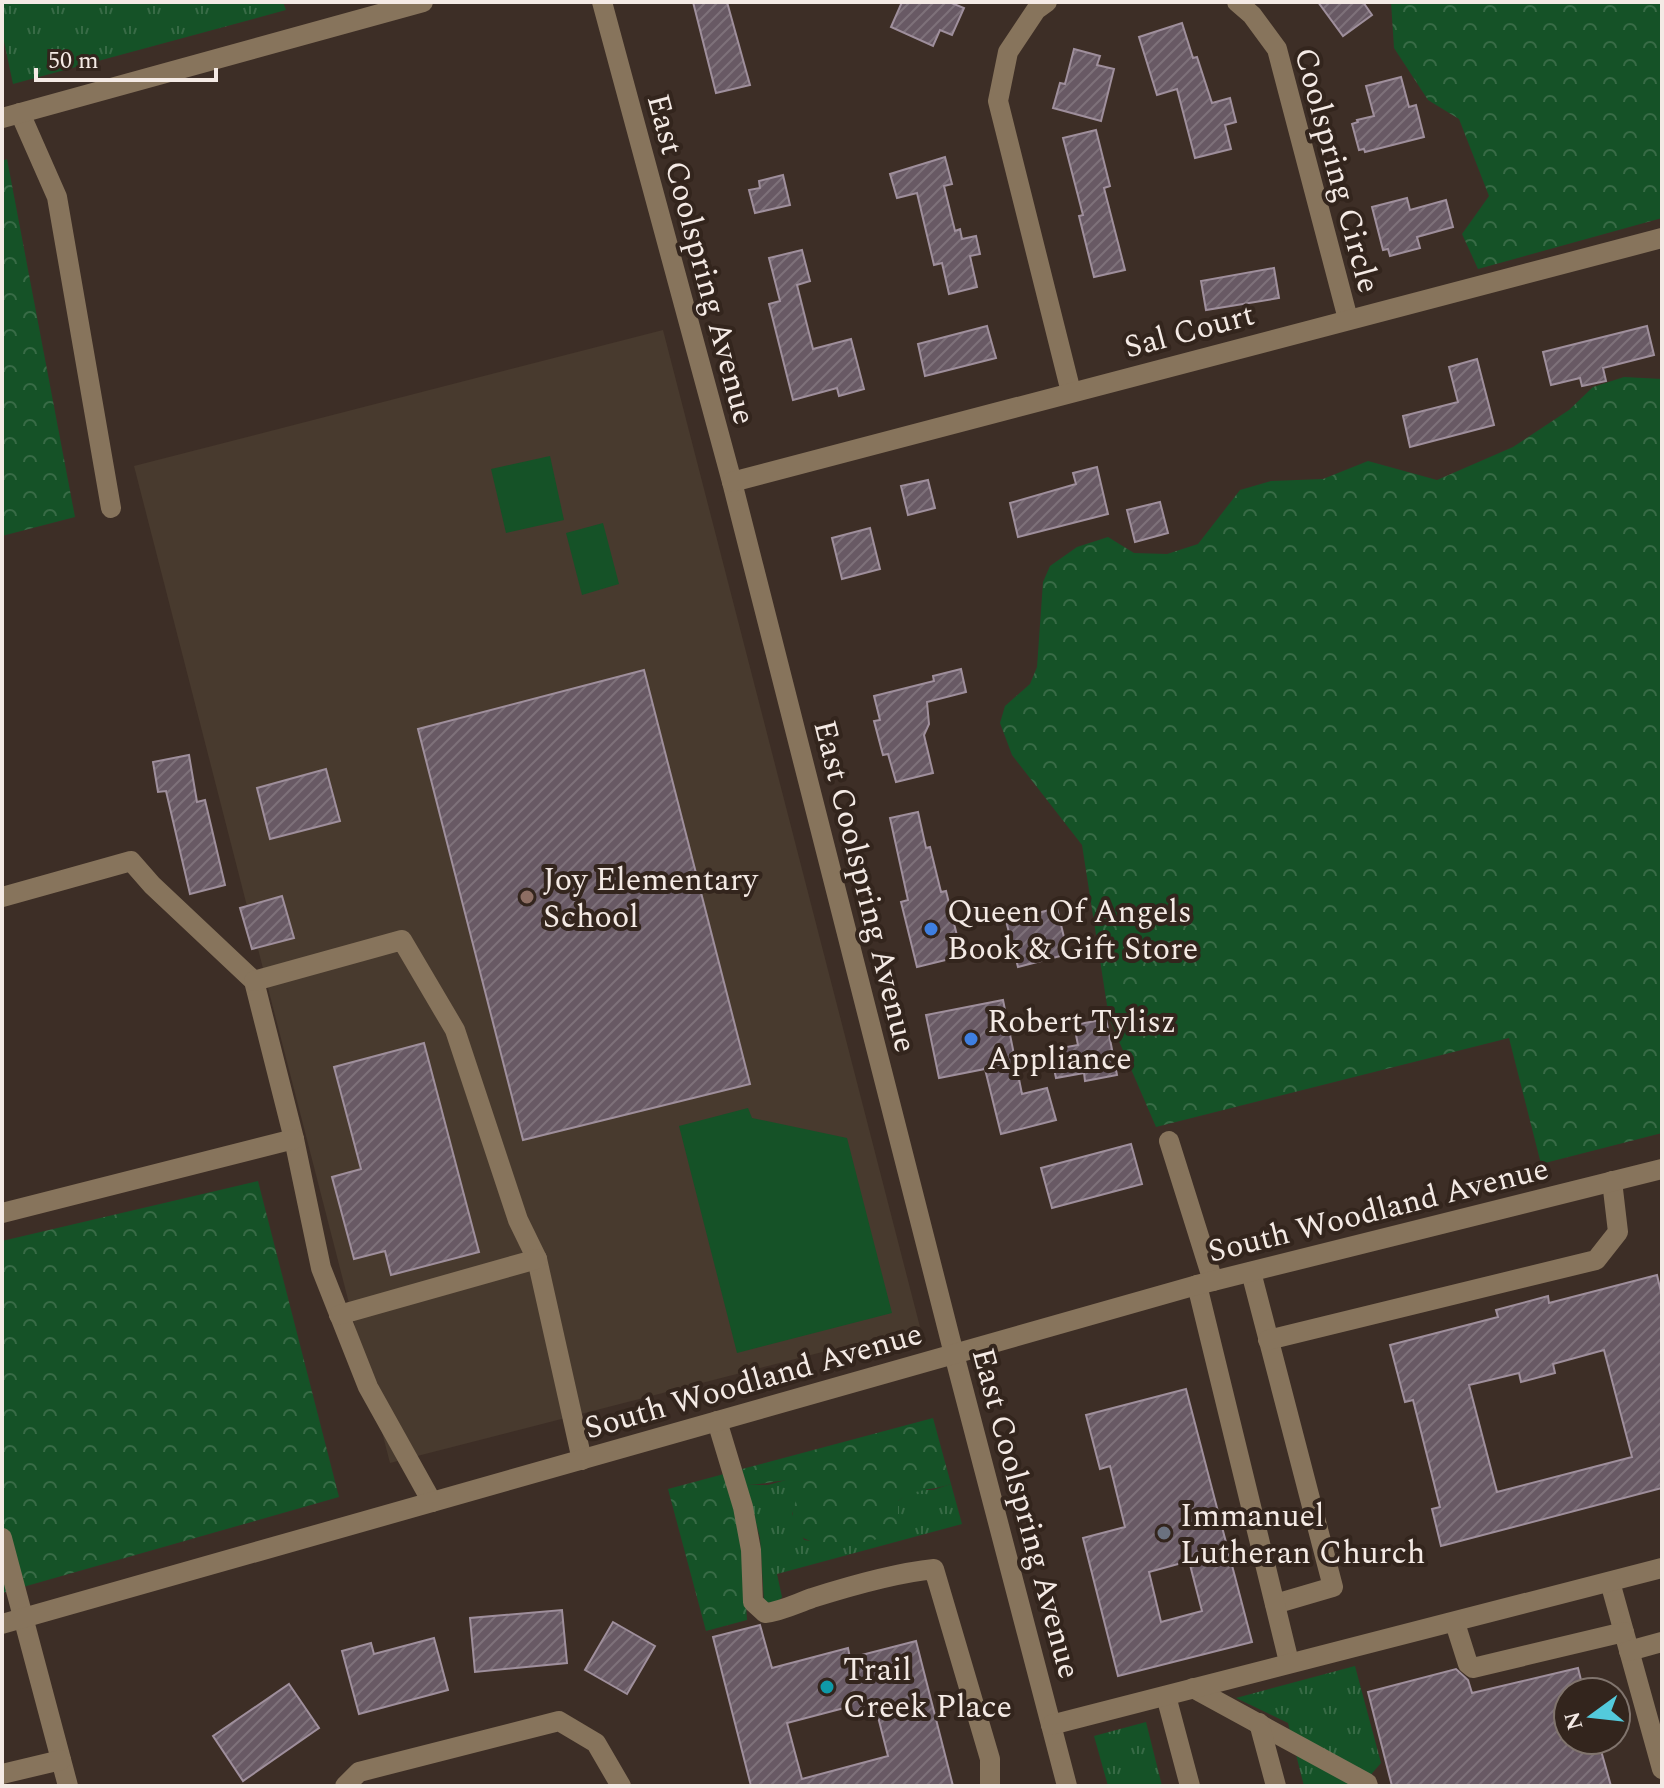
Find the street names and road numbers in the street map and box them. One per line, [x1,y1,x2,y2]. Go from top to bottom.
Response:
street label: Coolspring Circle [1280,42,1393,299]
street label: East Coolspring Avenue [633,88,768,430]
street label: Sal Court [1119,291,1260,372]
street label: East Coolspring Avenue [800,715,930,1058]
street label: South Woodland Avenue [1203,1144,1554,1277]
street label: South Woodland Avenue [579,1310,928,1453]
street label: East Coolspring Avenue [958,1342,1093,1684]

